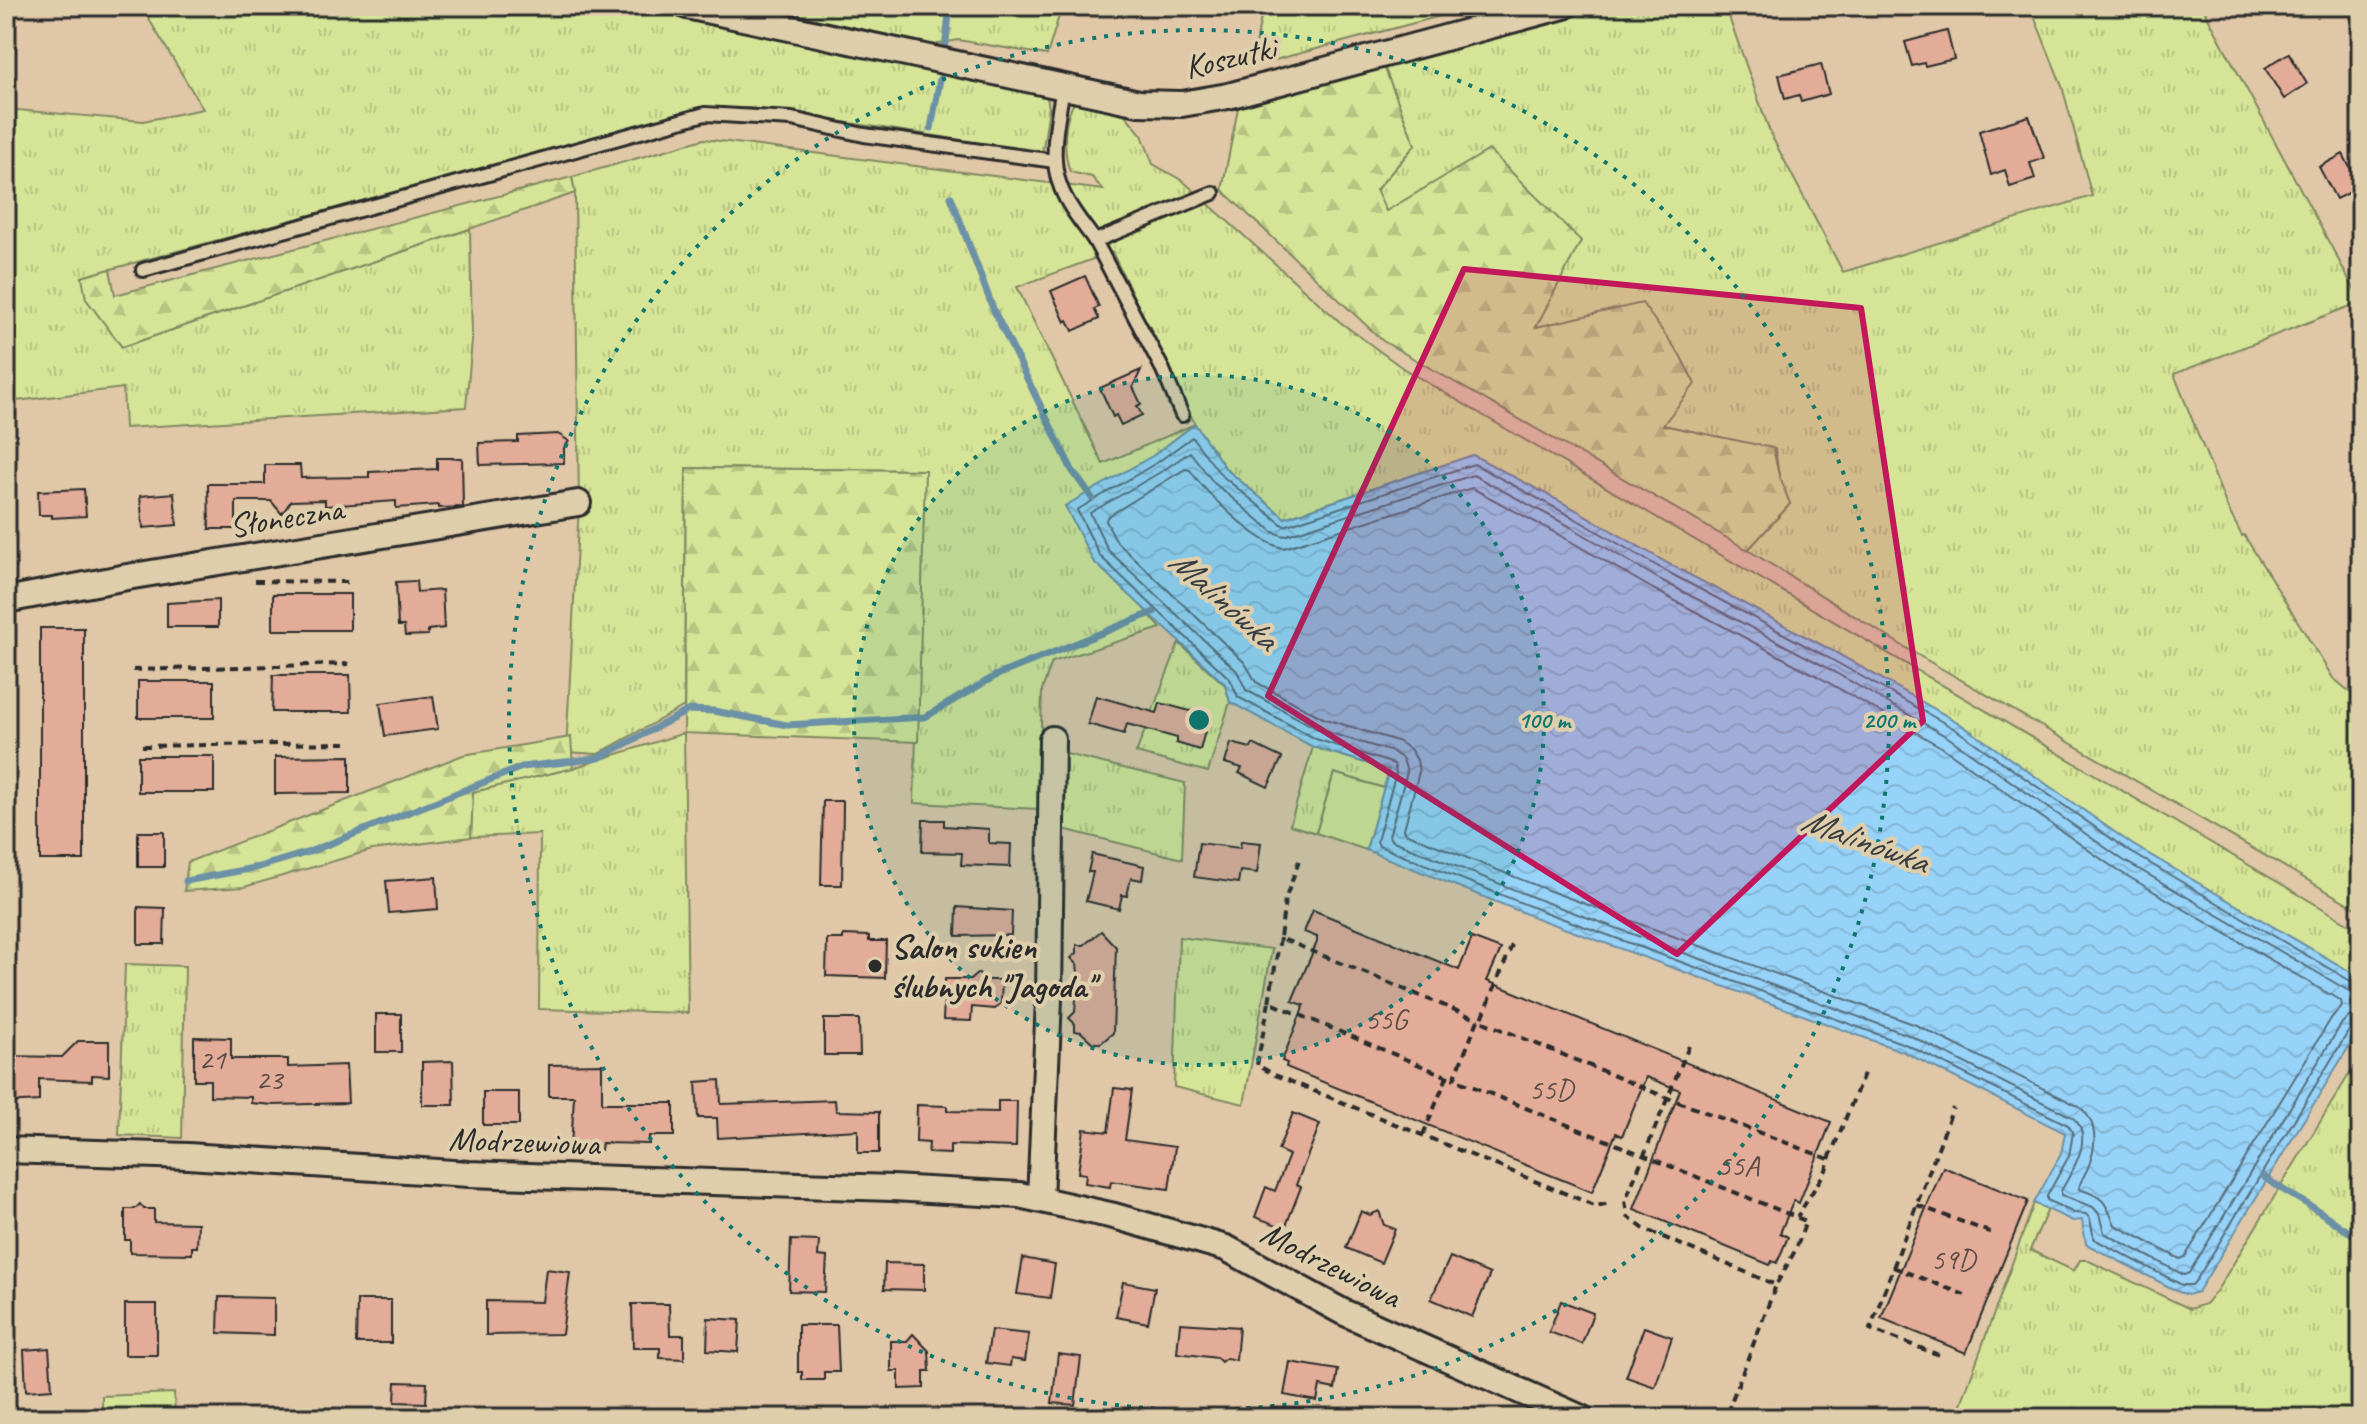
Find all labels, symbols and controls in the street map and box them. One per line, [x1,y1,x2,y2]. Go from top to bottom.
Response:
street label: Koszutki [1180,25,1284,88]
street label: Słoneczna [226,486,349,547]
water label: Malinówka [1160,538,1290,662]
text: 100 m [1518,705,1572,735]
text: 200 m [1863,705,1917,735]
centre of rings [1185,706,1213,734]
water label: Malinówka [1796,796,1937,885]
place label: Salon sukien ślubnych "Jagoda" [891,925,1101,1007]
marker: Salon sukien ślubnych "Jagoda" [866,957,884,975]
house number: 55G [1365,1000,1410,1038]
house number: 21 [199,1040,227,1078]
house number: 23 [256,1060,285,1098]
house number: 55D [1529,1070,1576,1108]
street label: Modrzewiowa [448,1117,603,1165]
house number: 55A [1717,1146,1761,1184]
street label: Modrzewiowa [1254,1211,1410,1319]
house number: 59D [1931,1240,1978,1278]

